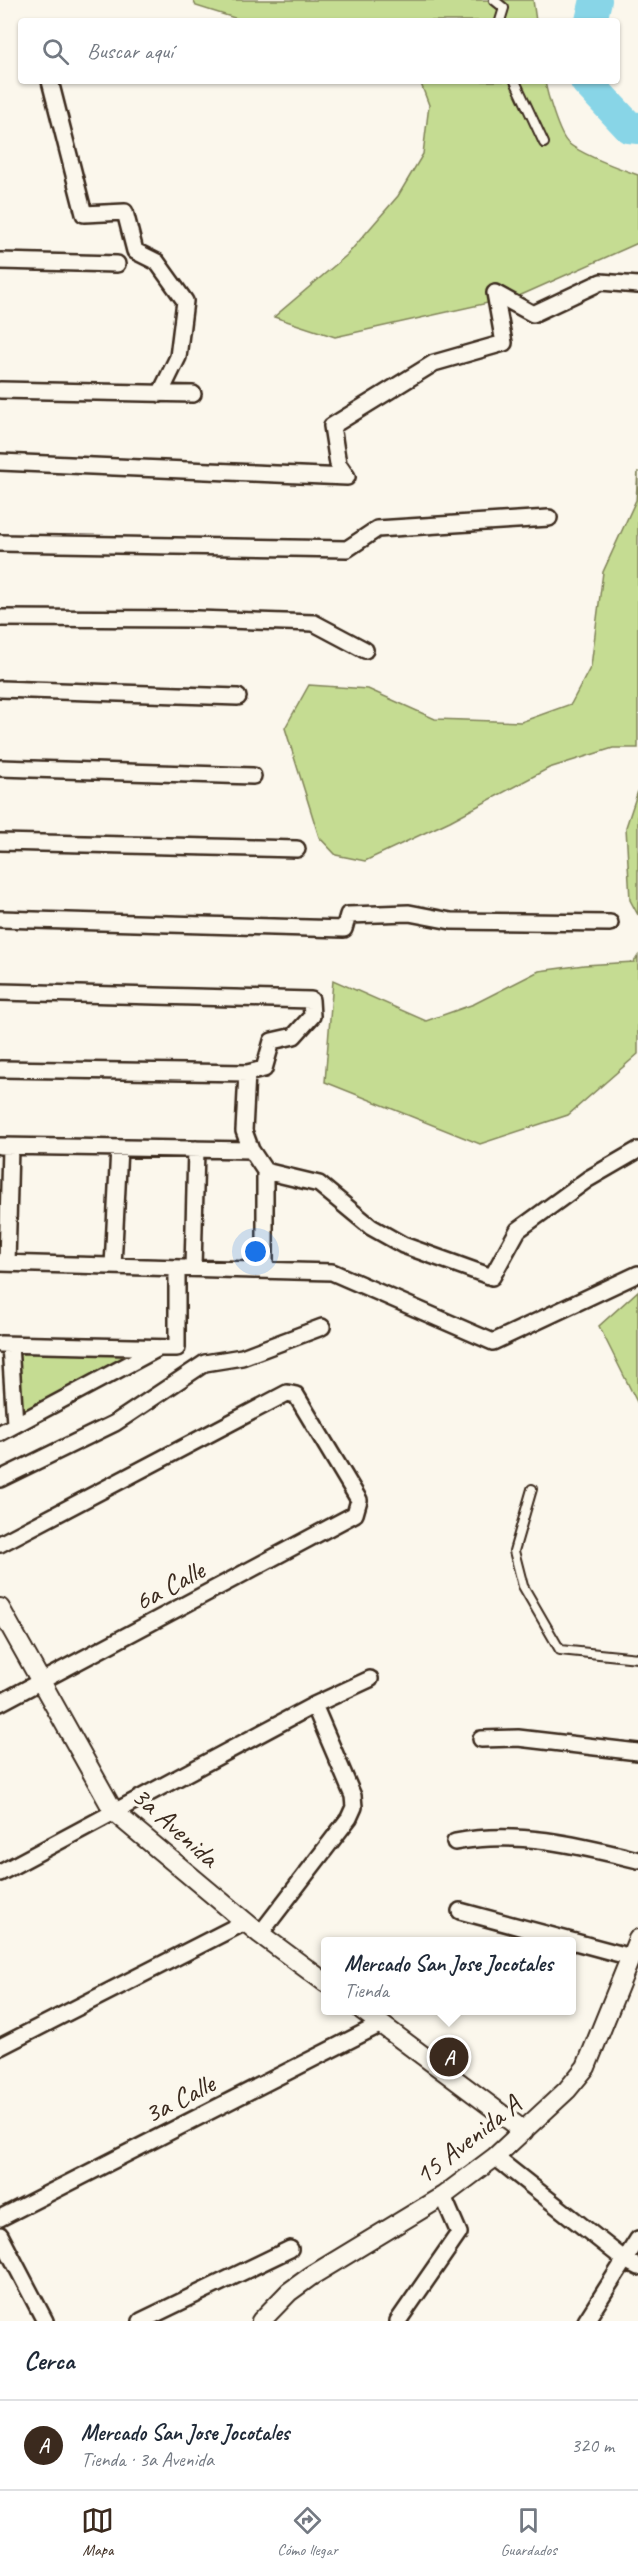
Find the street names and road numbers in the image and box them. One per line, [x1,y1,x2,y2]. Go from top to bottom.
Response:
street label: 6a Calle [128,1552,212,1618]
street label: 3a Avenida [125,1778,228,1876]
street label: 3a Calle [138,2065,222,2131]
street label: 15 Avenida A [407,2086,529,2192]

